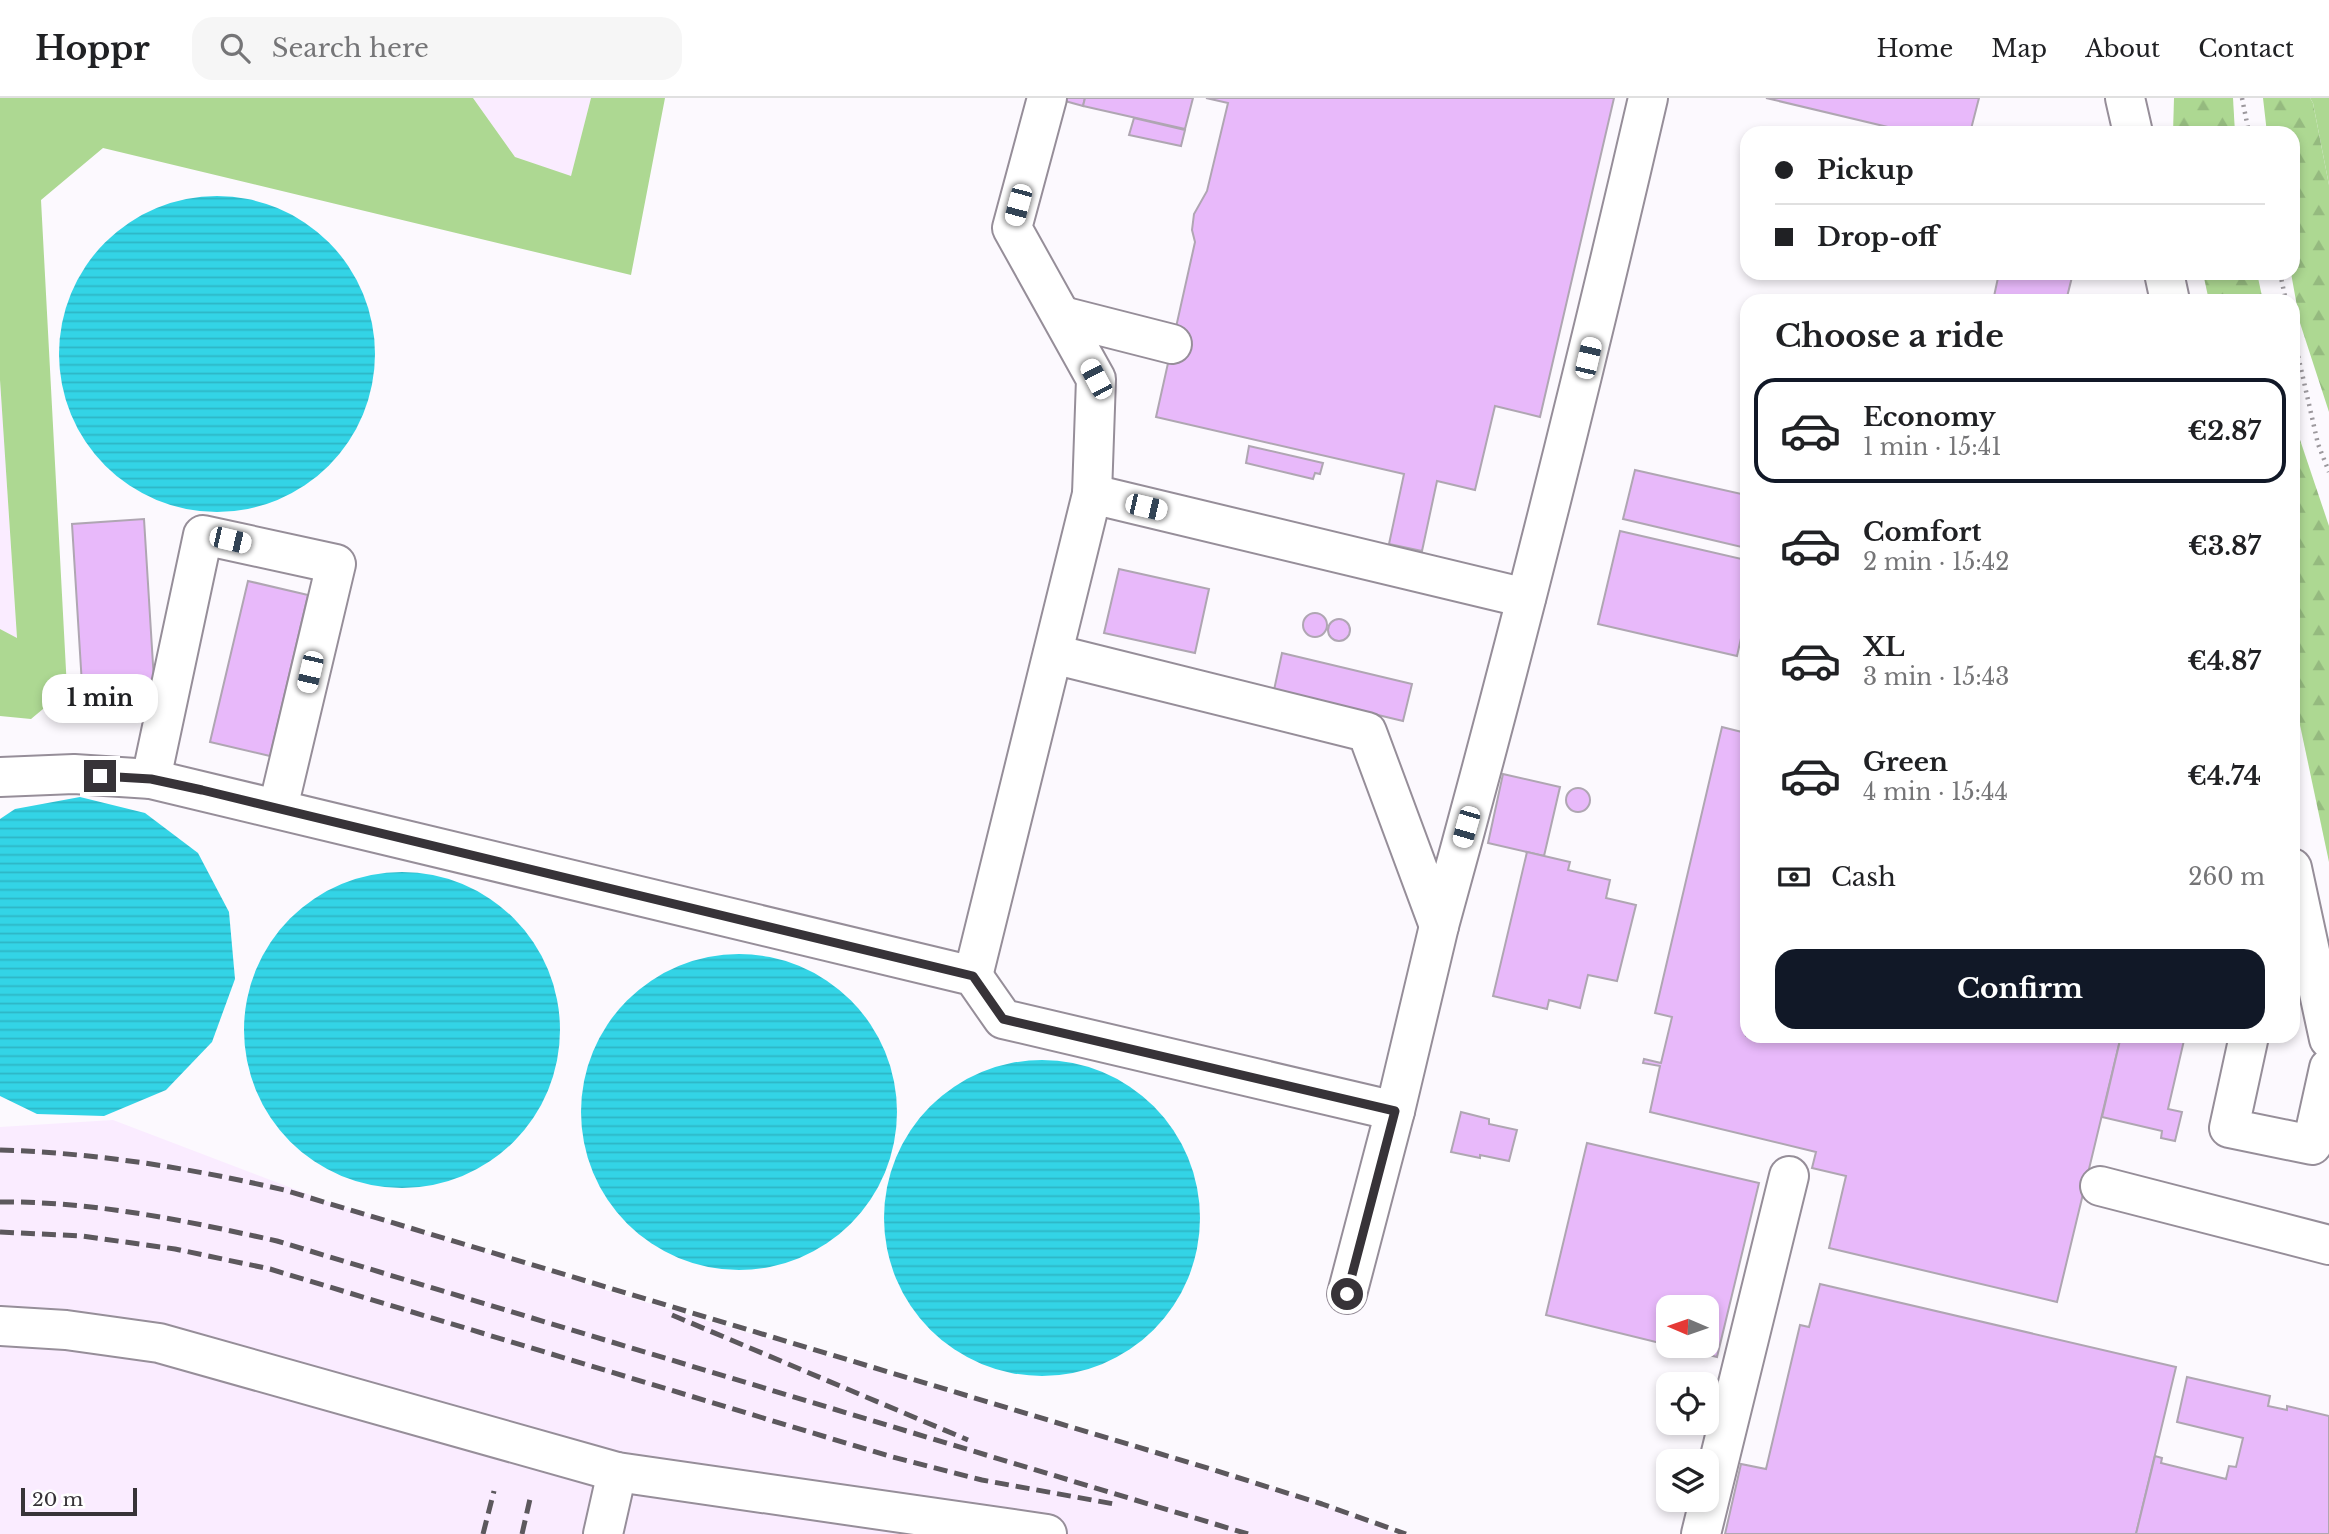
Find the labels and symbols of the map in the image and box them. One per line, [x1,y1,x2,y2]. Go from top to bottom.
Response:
car [1003,182,1034,228]
car [1574,335,1603,381]
car [1077,356,1116,402]
car [1124,492,1169,522]
car [208,525,253,555]
car [296,649,325,695]
callout: 1 min [42,674,158,724]
route end [84,760,116,792]
car [1451,804,1482,850]
route start [1331,1278,1363,1310]
north arrow [1656,1295,1718,1358]
scale bar [21,1485,136,1517]

